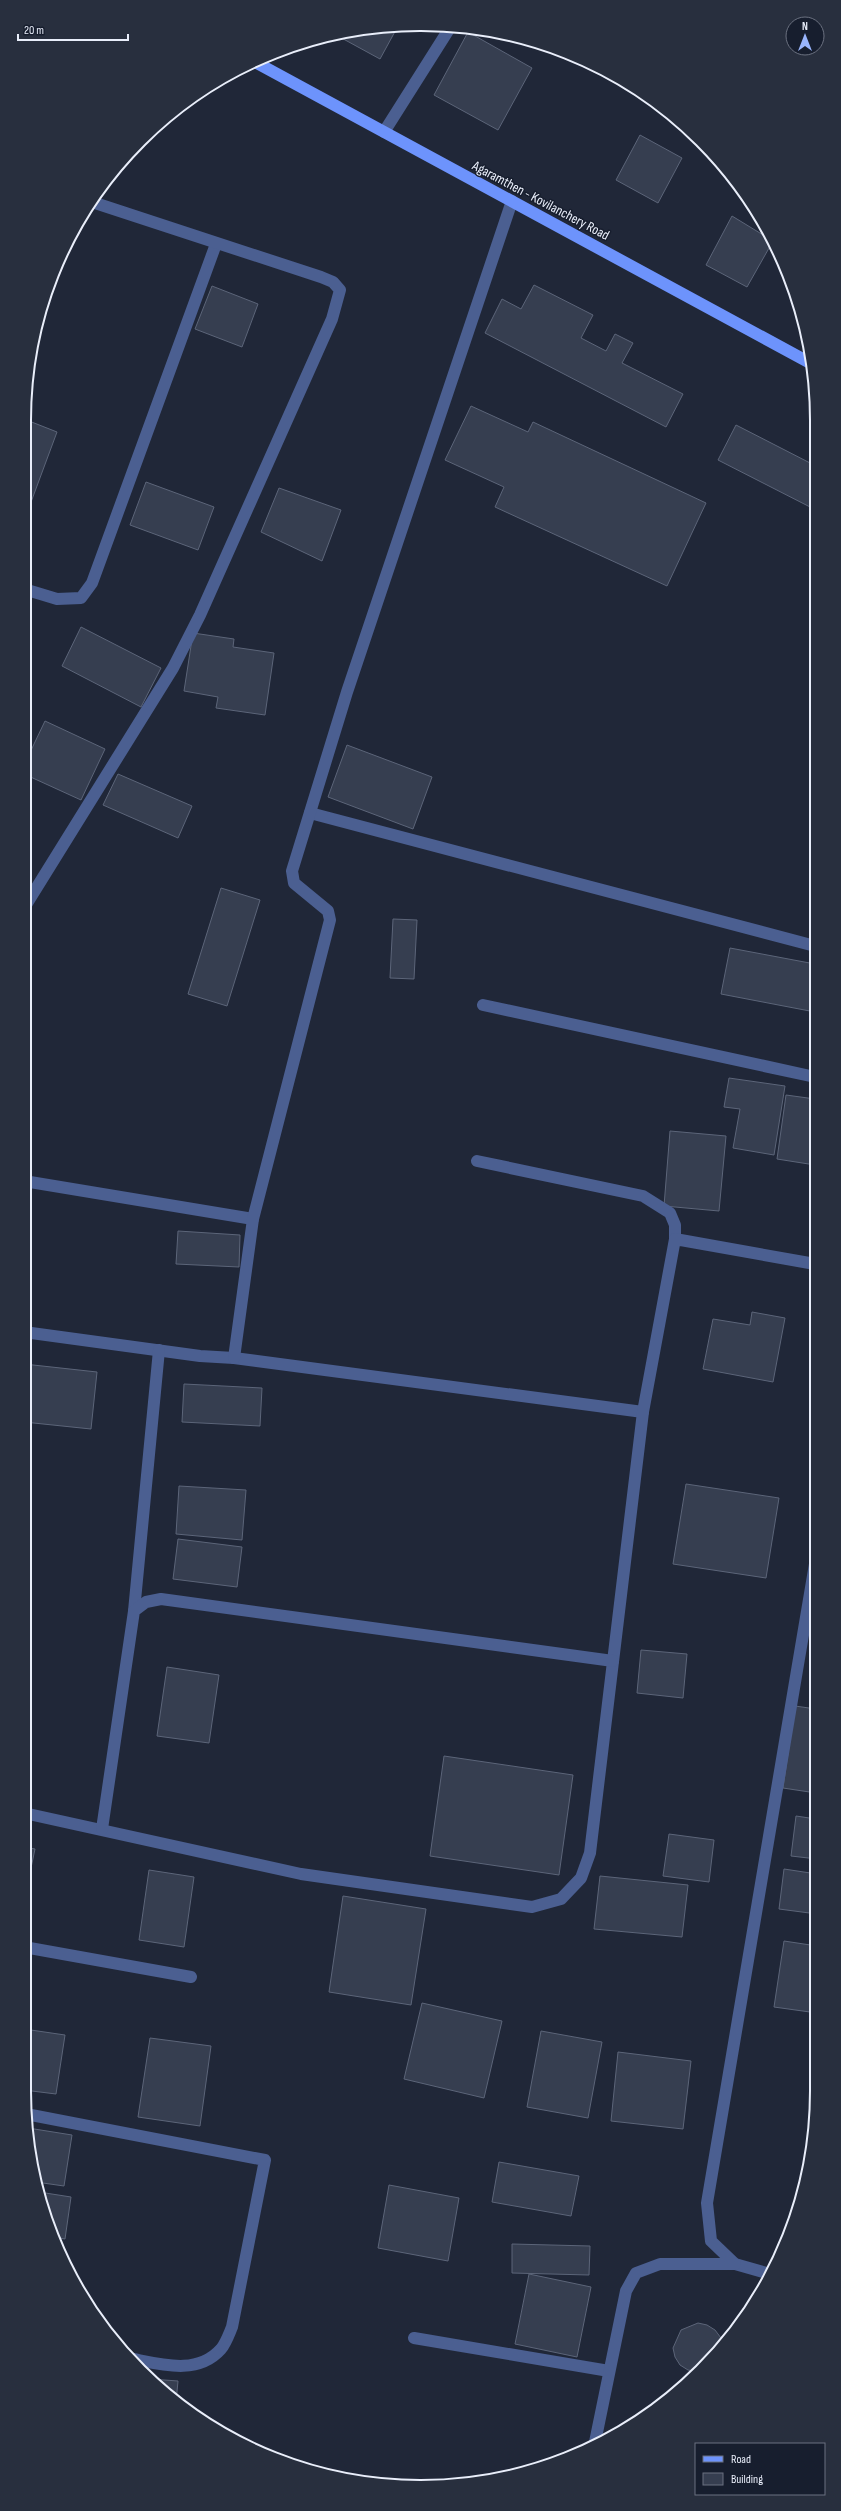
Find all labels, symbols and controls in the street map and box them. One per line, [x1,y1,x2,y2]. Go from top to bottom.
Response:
scale bar [18,16,128,42]
north arrow [785,16,825,56]
text: N [802,20,808,33]
text: 20 m [24,23,44,38]
street label: Agaramthen - Kovilanchery Road [468,157,612,244]
legend [695,2443,825,2495]
text: Road [731,2452,751,2467]
text: Building [731,2472,763,2487]

